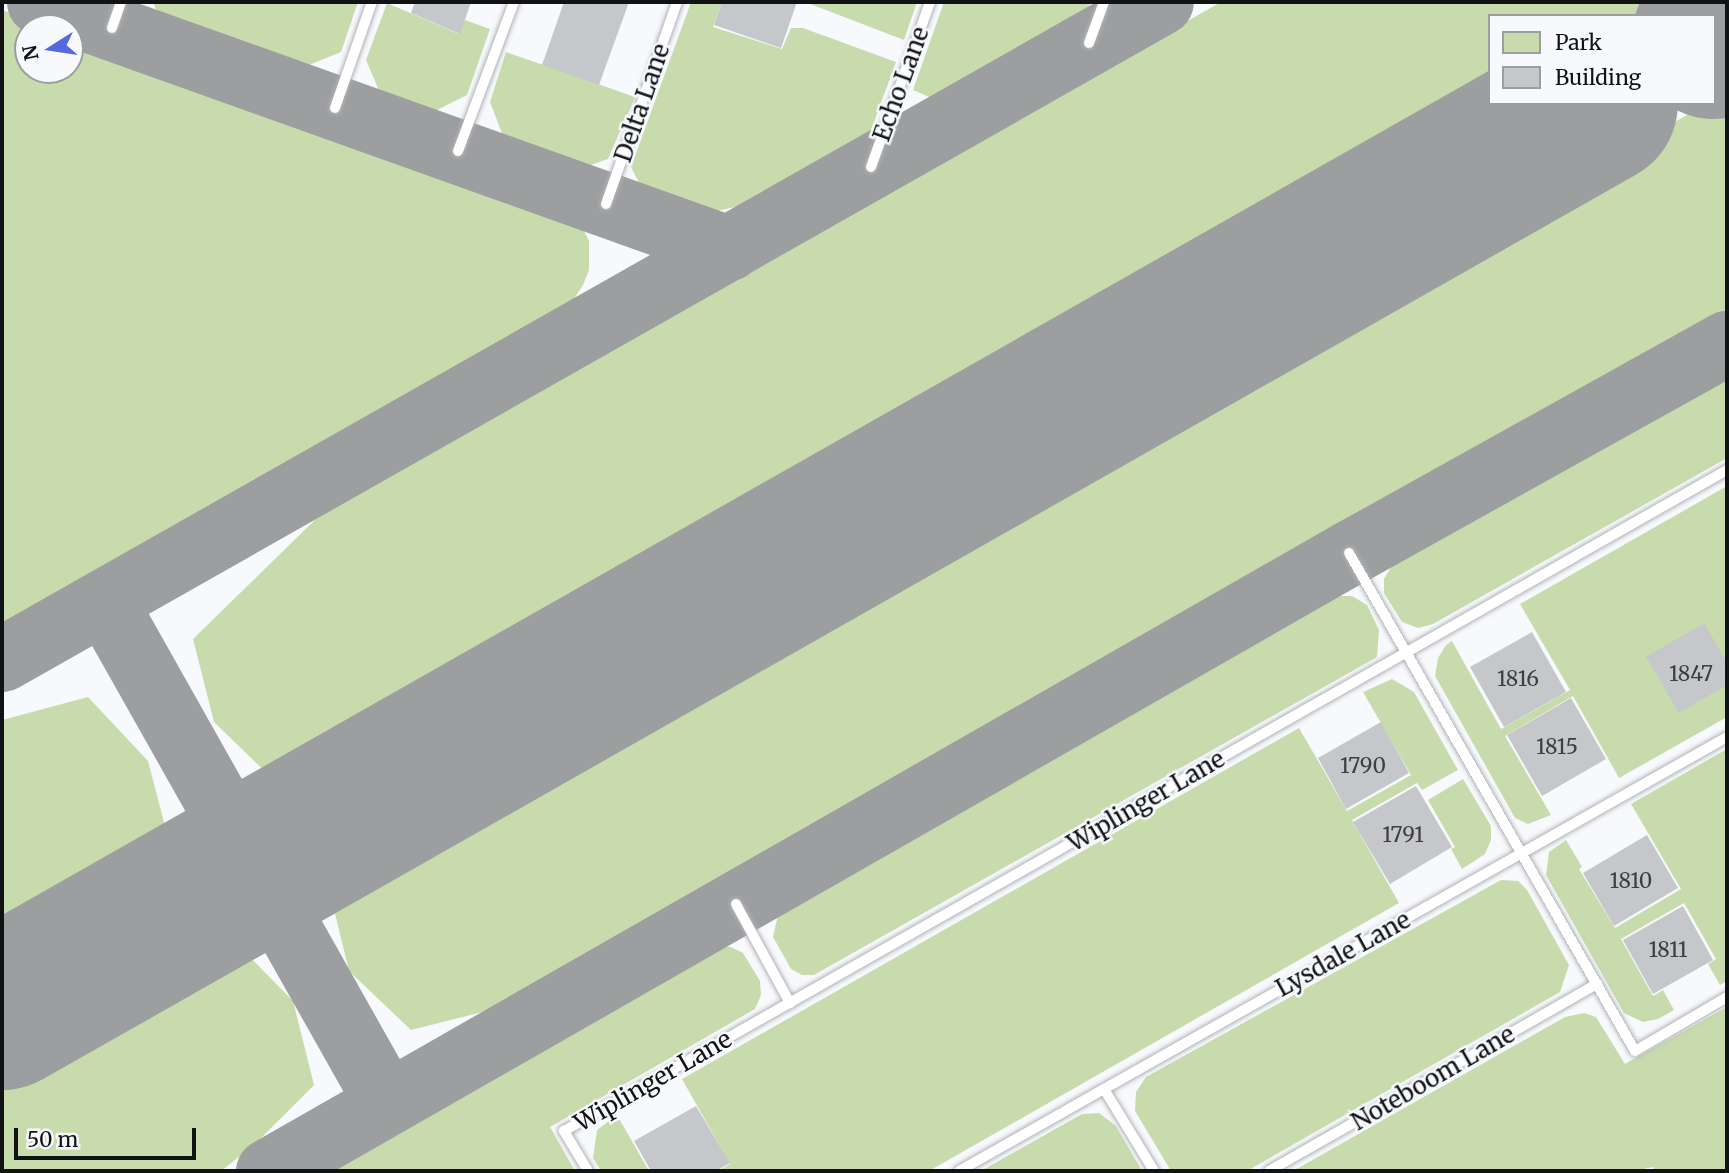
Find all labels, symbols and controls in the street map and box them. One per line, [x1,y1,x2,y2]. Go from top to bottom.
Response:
north arrow [14,14,84,84]
legend [1488,14,1715,105]
street label: Echo Lane [867,23,935,145]
text: Park [1555,29,1602,56]
street label: Delta Lane [608,40,676,166]
text: N [17,43,44,63]
text: Building [1555,64,1641,91]
house number: 1847 [1669,661,1713,687]
house number: 1816 [1497,666,1539,692]
house number: 1815 [1536,734,1578,760]
street label: Wiplinger Lane [1062,744,1230,858]
house number: 1790 [1340,753,1386,779]
house number: 1791 [1382,822,1424,848]
house number: 1810 [1610,868,1652,894]
street label: Lysdale Lane [1271,905,1415,1003]
house number: 1811 [1648,937,1688,963]
street label: Noteboom Lane [1346,1020,1520,1136]
street label: Wiplinger Lane [569,1024,737,1138]
scale bar [18,1114,200,1158]
text: 50 m [27,1126,78,1153]

